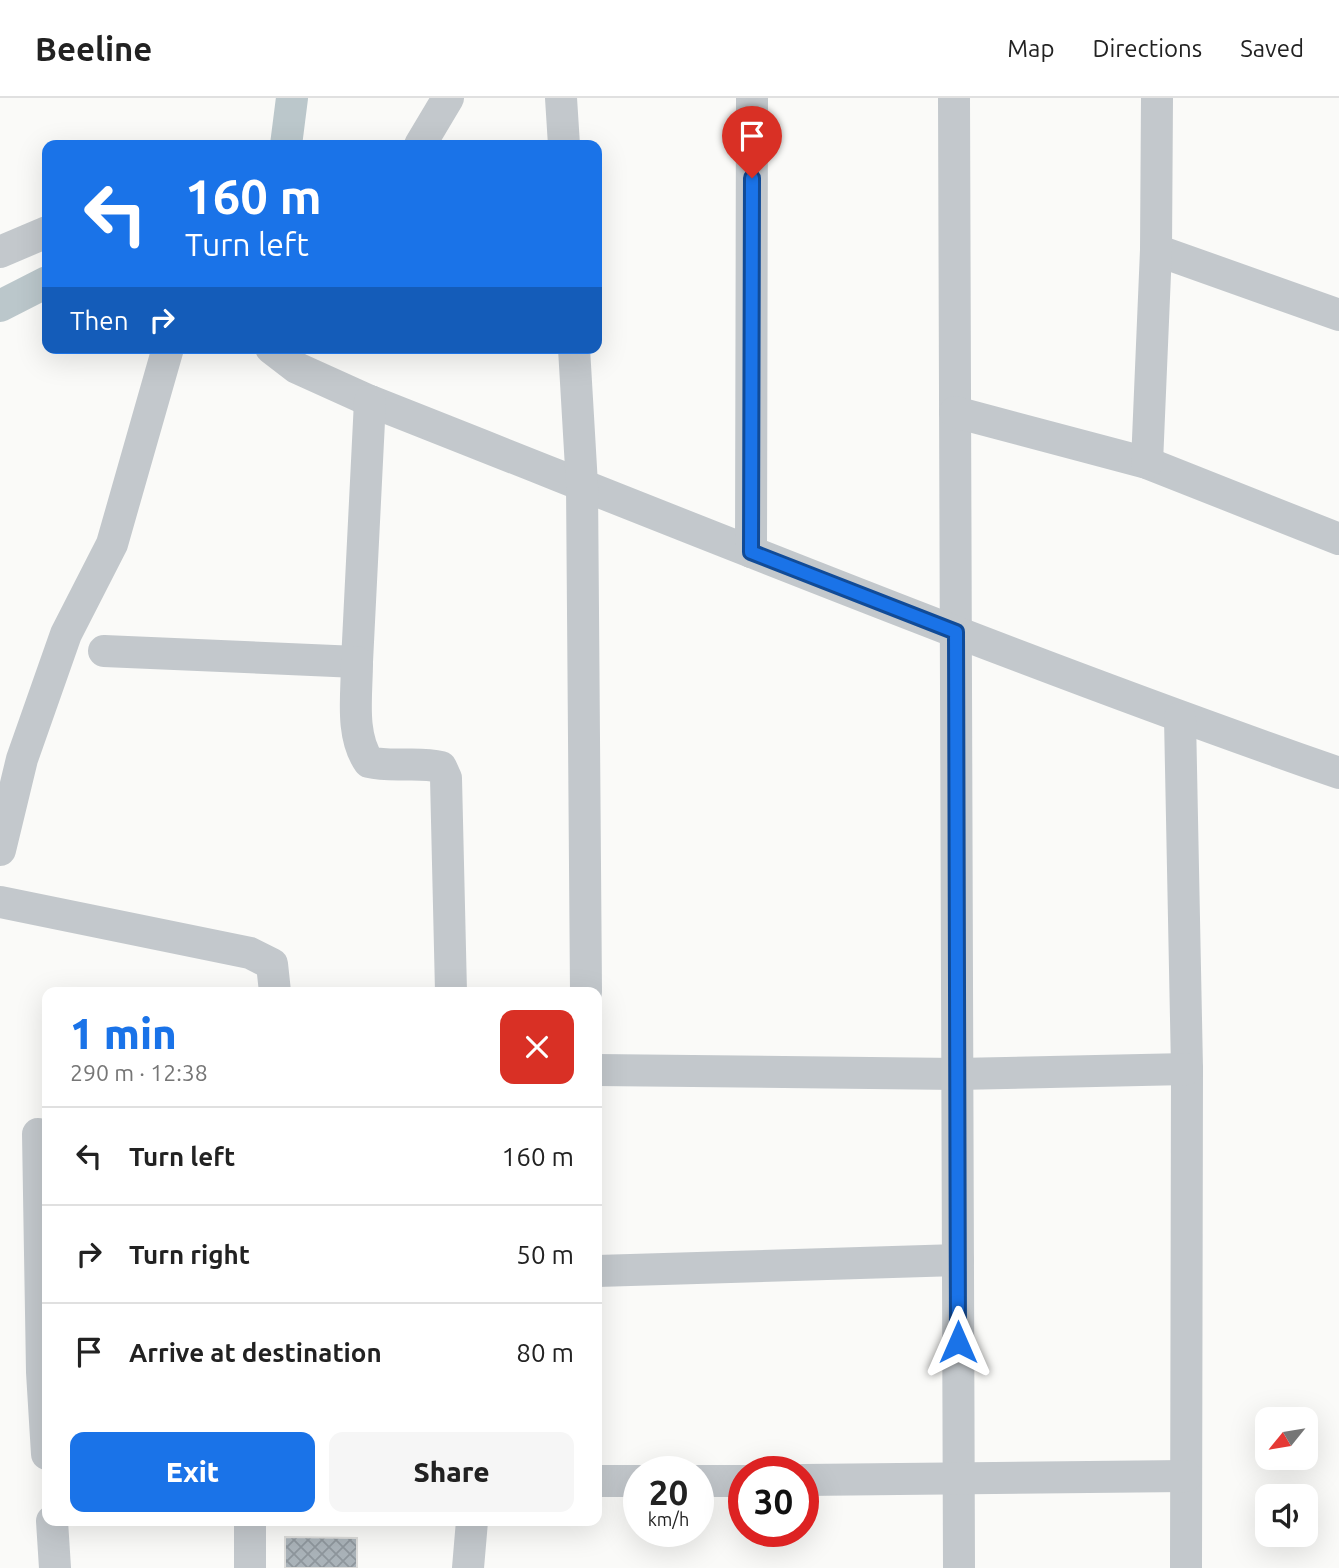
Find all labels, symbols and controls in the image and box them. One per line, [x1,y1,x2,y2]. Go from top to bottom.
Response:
text: Beeline [35,30,152,67]
text: Map [1007,35,1054,62]
text: Directions [1092,35,1202,62]
text: Saved [1240,35,1304,62]
pin [722,106,782,178]
icon: arrive [733,117,771,155]
icon: left [70,168,161,259]
text: 160 m [185,168,322,223]
text: Turn left [185,226,309,262]
icon: right [143,301,181,339]
text: Then [70,306,129,335]
text: 1 min [70,1010,177,1057]
button: close [500,1010,574,1084]
text: 290 m · 12:38 [70,1060,208,1085]
icon: left [70,1137,108,1175]
text: Turn left [129,1142,235,1171]
text: 160 m [502,1142,574,1171]
icon: right [70,1235,108,1273]
text: Turn right [129,1240,250,1269]
text: 50 m [516,1240,574,1269]
position arrow [921,1305,995,1379]
icon: arrive [70,1333,108,1371]
text: Arrive at destination [129,1338,382,1367]
text: 80 m [516,1338,574,1367]
north arrow [1255,1407,1318,1470]
map controls [1255,1407,1318,1547]
button: Exit [70,1432,315,1512]
button: Share [329,1432,574,1512]
speed limit sign: 30 [728,1456,819,1547]
text: 20 [649,1472,688,1512]
button: sound [1255,1484,1318,1547]
text: km/h [648,1509,689,1529]

